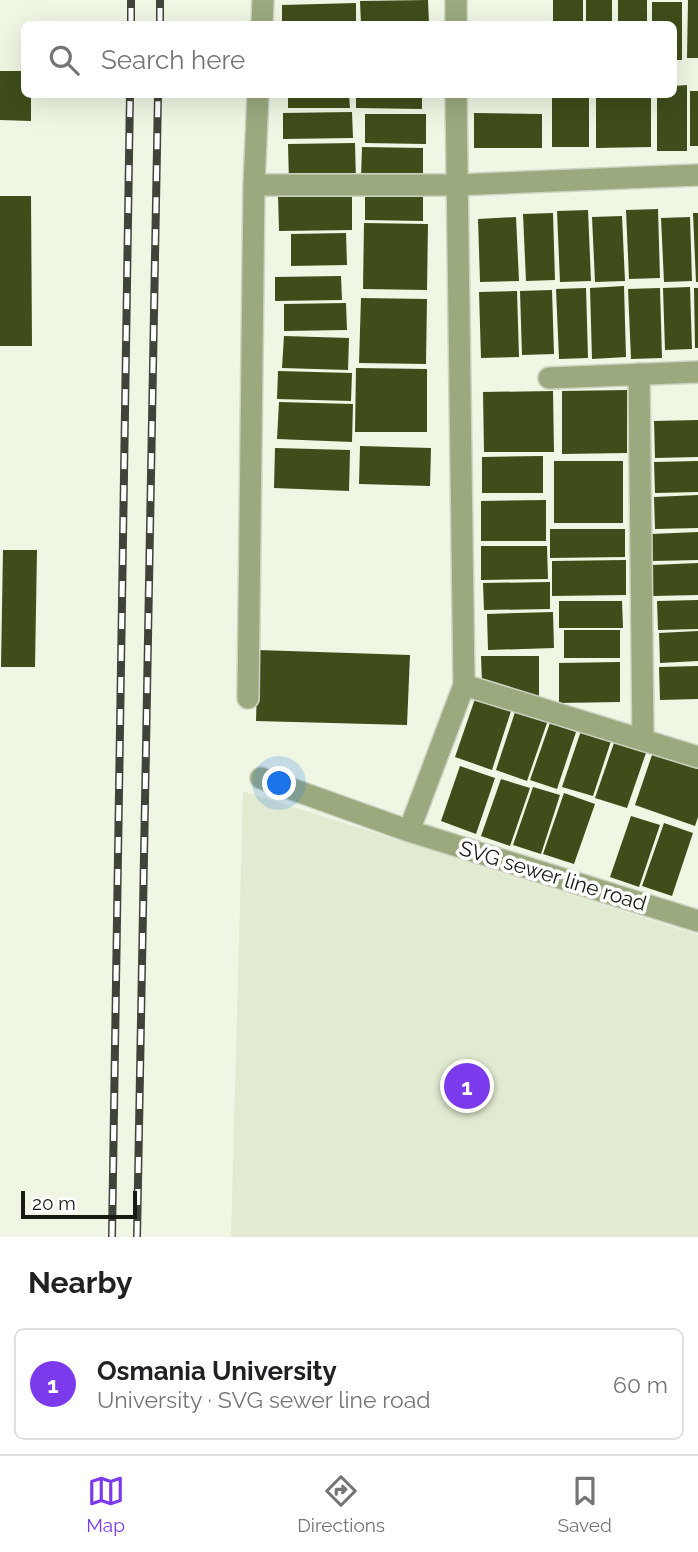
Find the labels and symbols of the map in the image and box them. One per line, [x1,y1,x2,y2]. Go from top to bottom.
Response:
your location [262,766,296,800]
street label: SVG sewer line road [457,835,650,916]
pin: 1 [444,1060,490,1112]
scale bar [21,1188,136,1220]

